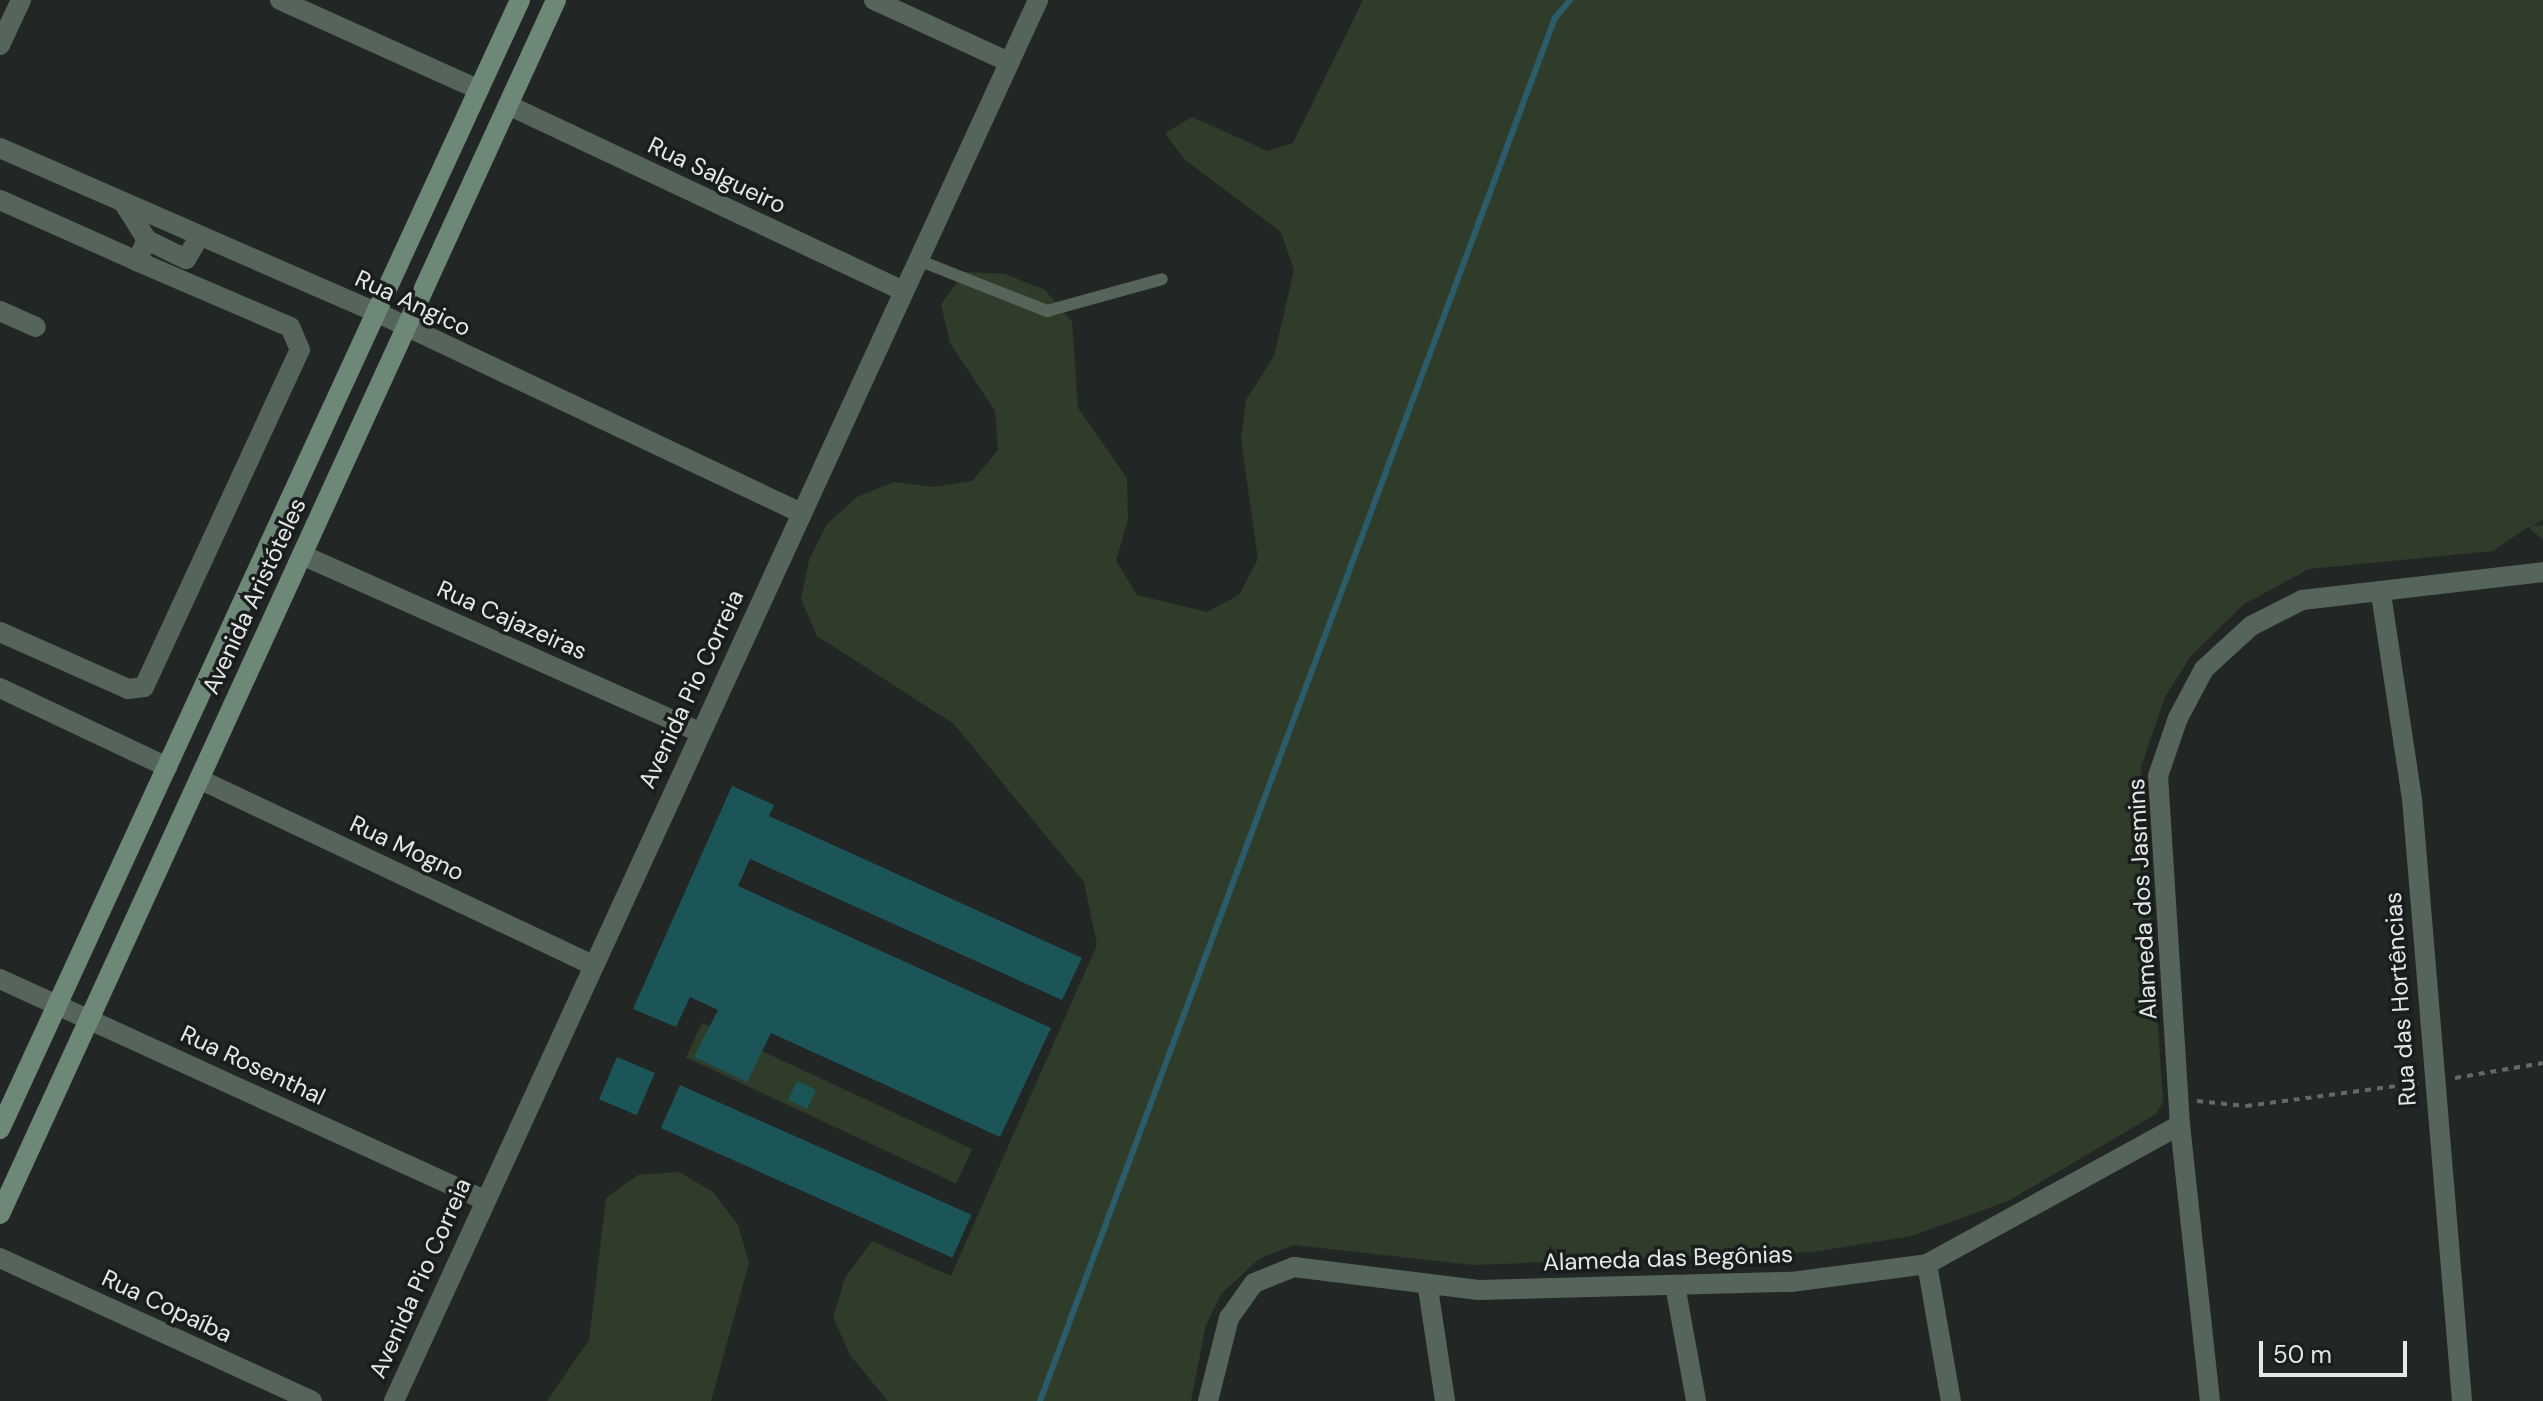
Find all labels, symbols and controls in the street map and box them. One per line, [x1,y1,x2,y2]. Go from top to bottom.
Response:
street label: Rua Salgueiro [643,130,791,220]
street label: Rua Angico [351,264,475,342]
street label: Avenida Aristóteles [196,493,312,699]
street label: Rua Cajazeiras [433,574,591,666]
street label: Avenida Pio Correia [632,585,750,793]
street label: Alameda dos Jasmins [2121,778,2163,1020]
street label: Rua Mogno [345,809,469,887]
street label: Rua das Hortências [2378,891,2422,1107]
street label: Rua Rosenthal [176,1019,330,1111]
street label: Avenida Pio Correia [363,1174,477,1382]
street label: Alameda das Begônias [1542,1239,1794,1277]
street label: Rua Copaíba [97,1263,237,1349]
scale bar [2263,1325,2411,1375]
text: 50 m [2273,1339,2332,1370]

